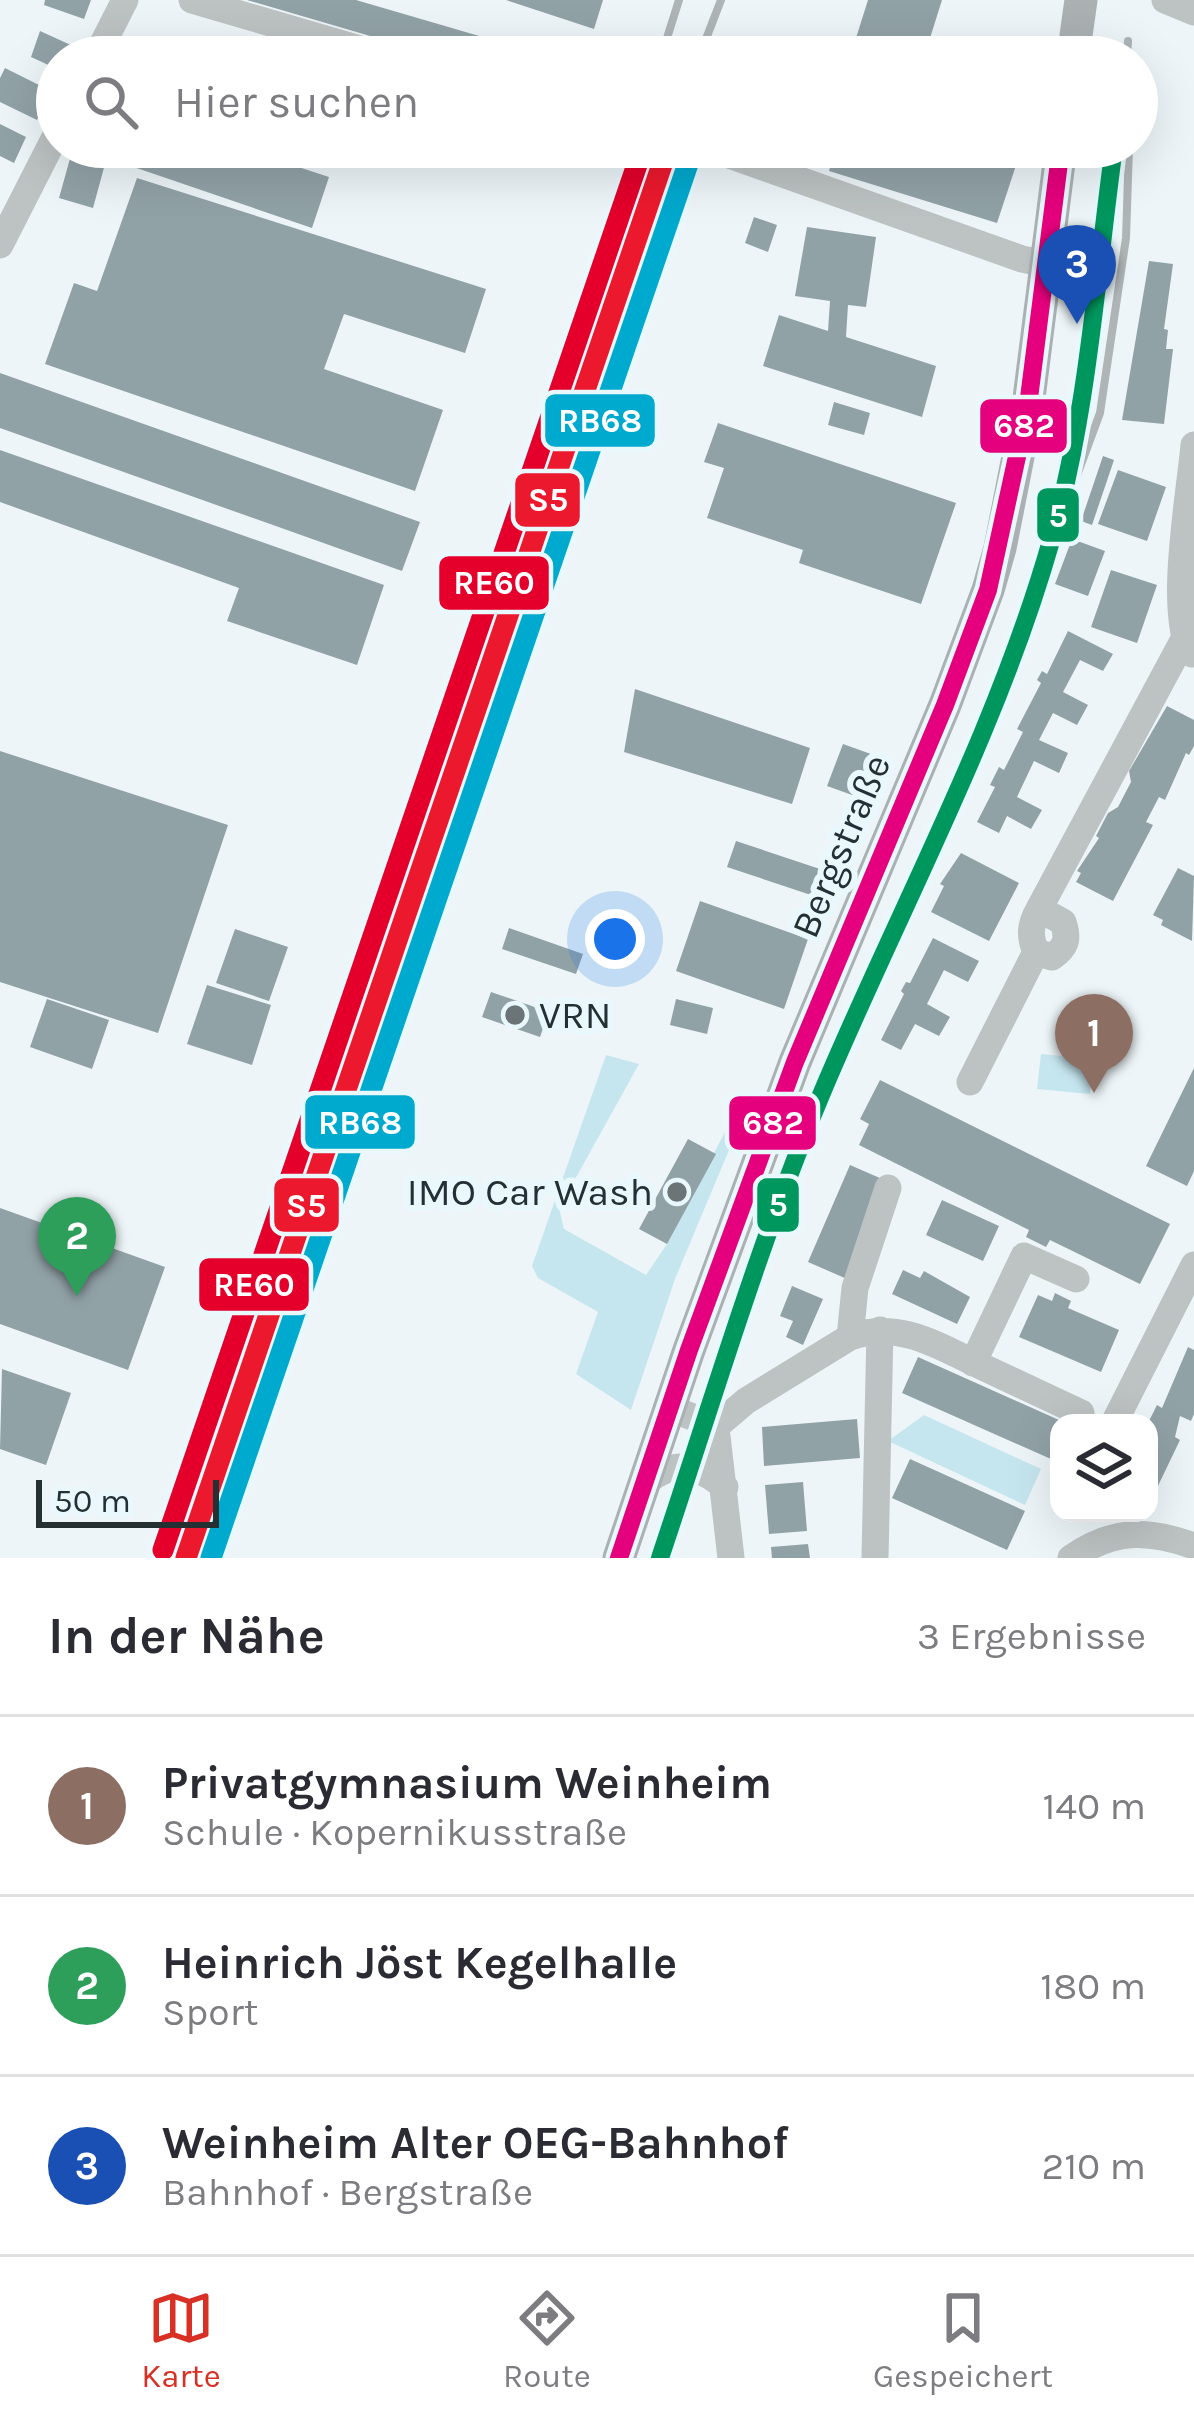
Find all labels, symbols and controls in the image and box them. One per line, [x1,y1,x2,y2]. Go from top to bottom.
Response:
search box [36,36,1158,168]
icon: search [78,69,144,135]
text: Hier suchen [174,76,419,128]
pin: 3 [1038,225,1116,324]
line badge: RB68 [543,392,657,449]
line badge: 682 [978,397,1069,455]
text: RB68 [558,402,642,440]
text: 682 [993,407,1055,445]
line badge: S5 [513,471,582,529]
text: S5 [528,481,568,519]
line badge: 5 [1035,486,1081,544]
text: 5 [1048,497,1068,535]
line badge: RE60 [437,554,551,612]
text: RE60 [453,564,535,602]
street label: Bergstraße [782,748,900,944]
your location [585,909,645,969]
place label: VRN [539,992,612,1038]
pin: 1 [1055,994,1133,1093]
marker: VRN [502,1002,528,1028]
line badge: RB68 [303,1093,417,1151]
line badge: 682 [727,1094,818,1152]
text: RB68 [318,1104,402,1142]
text: 682 [742,1104,804,1142]
place label: IMO Car Wash [407,1169,653,1215]
line badge: S5 [272,1176,341,1234]
line badge: 5 [755,1176,801,1234]
marker: IMO Car Wash [664,1179,690,1205]
text: 5 [768,1186,788,1224]
text: S5 [286,1187,326,1225]
pin: 2 [38,1197,116,1296]
line badge: RE60 [197,1256,311,1313]
text: RE60 [213,1266,295,1304]
map controls [1050,1414,1158,1522]
button: layers [1050,1414,1158,1522]
scale bar [36,1474,219,1527]
text: 50 m [54,1482,131,1520]
text: In der Nähe [48,1606,325,1666]
text: 3 Ergebnisse [917,1613,1146,1659]
text: Privatgymnasium Weinheim [162,1757,772,1809]
text: 1 [80,1783,94,1829]
text: 140 m [1042,1783,1146,1829]
text: Schule · Kopernikusstraße [162,1809,627,1855]
text: Heinrich Jöst Kegelhalle [162,1937,677,1989]
text: 2 [75,1963,99,2009]
text: 180 m [1040,1963,1146,2009]
text: Sport [162,1989,258,2035]
text: Weinheim Alter OEG-Bahnhof [162,2117,789,2169]
text: 3 [75,2143,99,2189]
text: 210 m [1042,2143,1146,2189]
text: Bahnhof · Bergstraße [162,2169,533,2215]
tab: Karte [141,2285,221,2395]
tab: Route [503,2285,591,2395]
tab: Gespeichert [873,2285,1053,2395]

